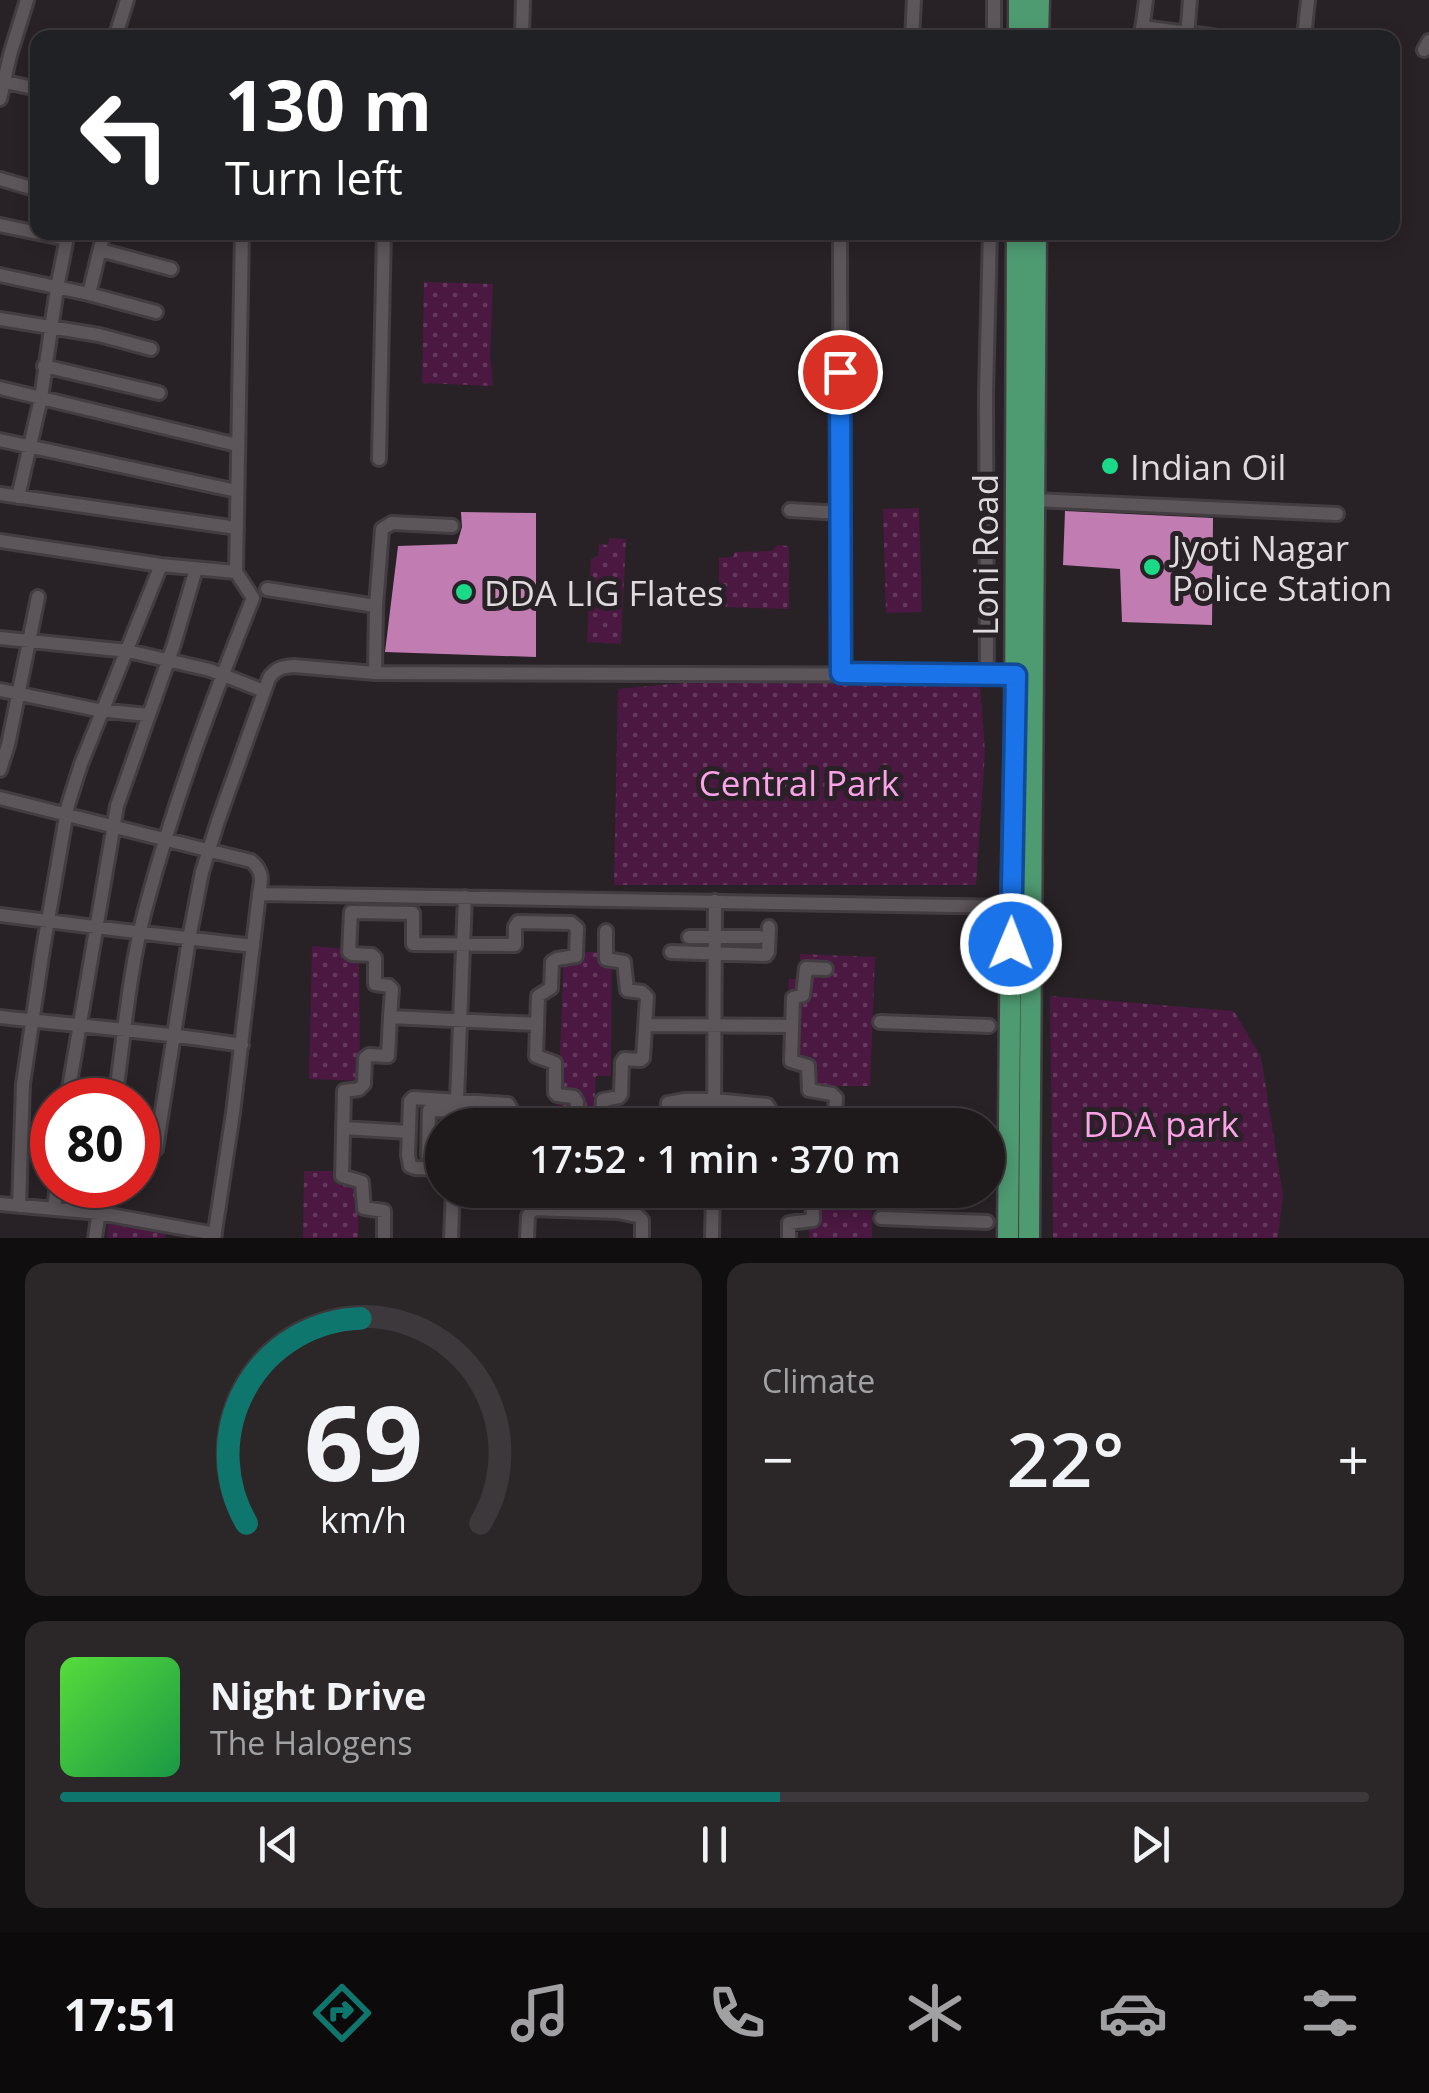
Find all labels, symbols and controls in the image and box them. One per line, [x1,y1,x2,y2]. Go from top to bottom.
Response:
text: 130 m [225,56,432,152]
icon: left [60,70,190,200]
text: Turn left [225,147,403,208]
pin [798,330,883,415]
icon: arrive [813,345,868,400]
place label: Indian Oil [1130,443,1286,490]
marker: Indian Oil [1099,455,1121,477]
street label: Loni Road [961,474,1008,636]
place label: Jyoti Nagar Police Station [1169,524,1392,611]
marker: Jyoti Nagar Police Station [1141,556,1163,578]
place label: DDA LIG Flates [484,569,724,616]
marker: DDA LIG Flates [453,581,475,603]
park label: Central Park [699,759,900,806]
position arrow [959,892,1063,996]
speed limit sign: 80 [30,1078,160,1208]
park label: DDA park [1083,1100,1239,1147]
text: 17:52 · 1 min · 370 m [529,1132,901,1184]
text: Climate [762,1359,875,1402]
text: 69 [304,1370,423,1511]
text: 22° [1007,1407,1124,1509]
text: − [762,1421,793,1496]
text: + [1338,1421,1369,1496]
text: km/h [320,1495,407,1543]
text: Night Drive [210,1669,426,1721]
text: The Halogens [210,1721,412,1764]
icon: previous [251,1817,306,1872]
icon: pause [687,1817,742,1872]
icon: next [1123,1817,1178,1872]
icon: directions [307,1978,377,2048]
icon: music [505,1978,575,2048]
icon: phone [702,1978,772,2048]
icon: climate [900,1978,970,2048]
icon: car [1098,1978,1168,2048]
icon: filters [1295,1978,1365,2048]
text: 17:51 [64,1983,180,2044]

